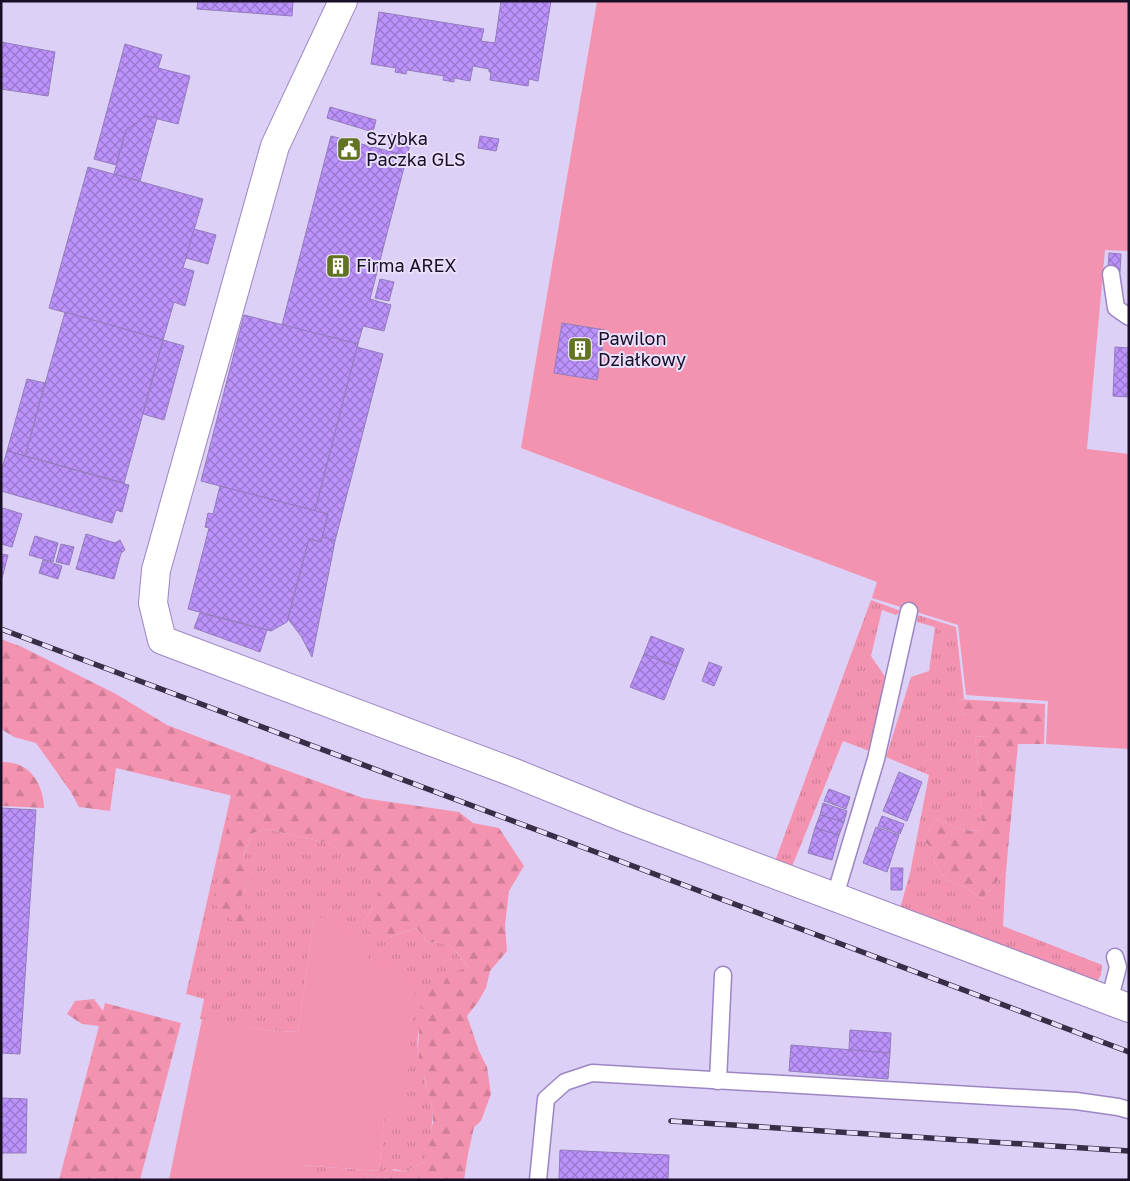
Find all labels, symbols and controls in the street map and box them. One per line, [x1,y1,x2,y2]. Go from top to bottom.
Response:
place label: Szybka Paczka GLS [366,127,466,170]
public building icon: Szybka Paczka GLS [336,136,362,162]
building icon: Firma AREX [325,253,351,279]
place label: Firma AREX [356,254,456,276]
place label: Pawilon Działkowy [598,327,686,370]
building icon: Pawilon Działkowy [567,336,593,362]

